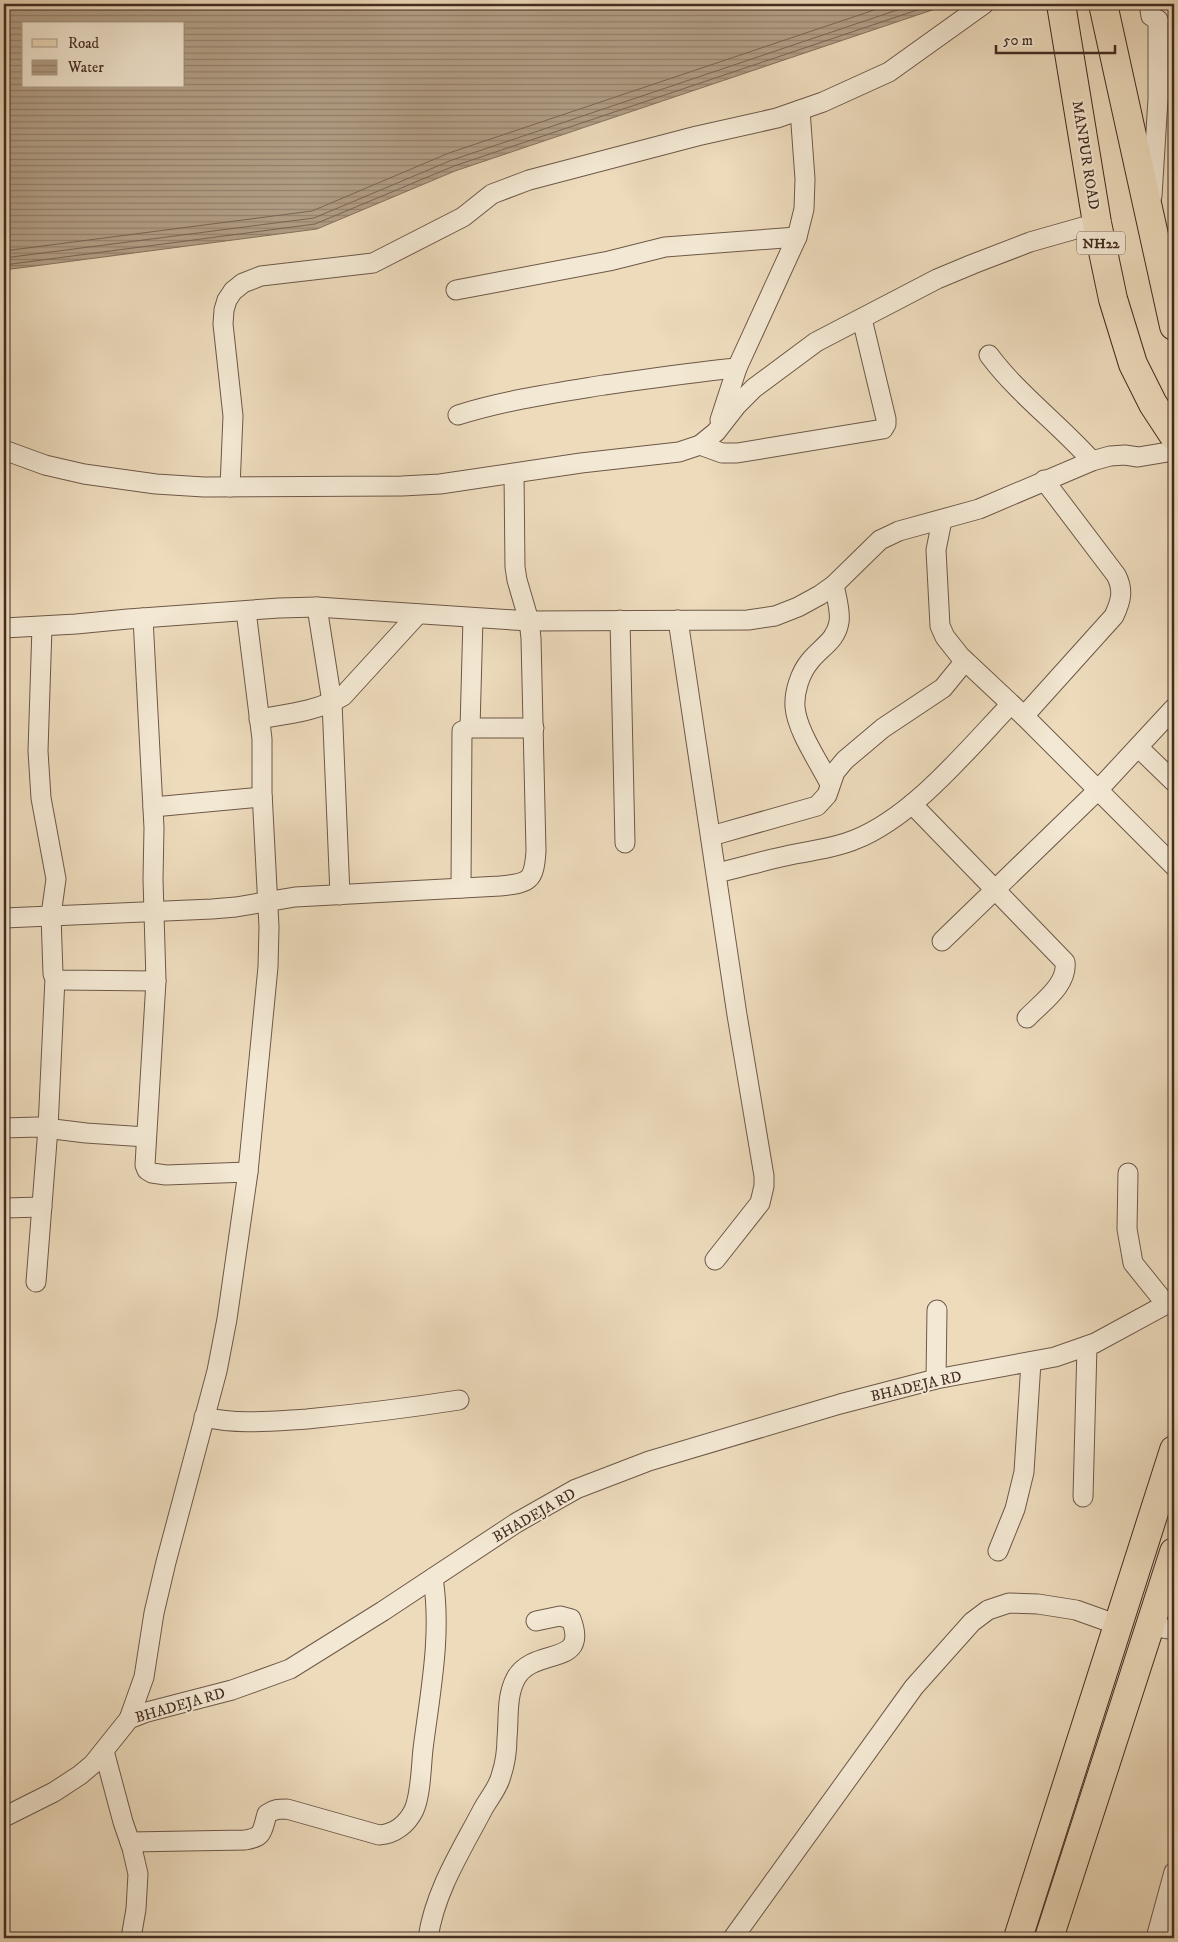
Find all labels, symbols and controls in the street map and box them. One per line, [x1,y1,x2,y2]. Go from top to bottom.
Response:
legend [22,22,185,88]
scale bar [996,22,1114,54]
text: 50 m [1003,31,1033,50]
text: Road [68,34,100,53]
text: Water [67,58,104,77]
street label: MANPUR ROAD [1068,99,1104,211]
road number: NH22 [1077,232,1125,254]
street label: BHADEJA RD [869,1367,963,1406]
street label: BHADEJA RD [489,1484,579,1547]
street label: BHADEJA RD [133,1684,227,1727]

